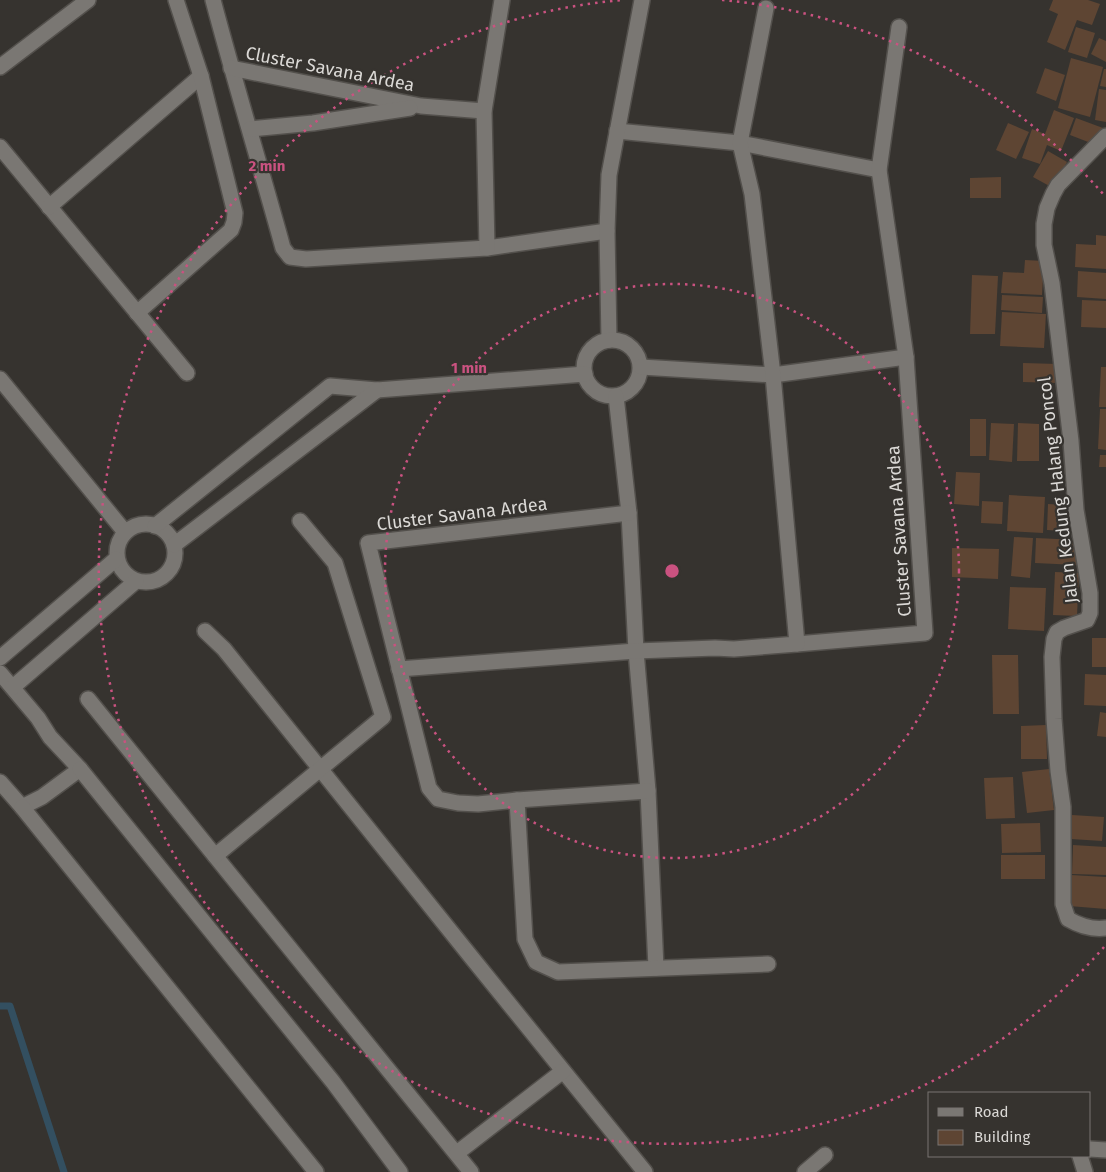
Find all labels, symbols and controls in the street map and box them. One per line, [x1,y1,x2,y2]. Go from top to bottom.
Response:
street label: Cluster Savana Ardea [244,42,416,96]
text: 2 min [249,157,285,175]
text: 1 min [451,359,487,377]
street label: Jalan Kedung Halang Poncol [1033,376,1083,604]
street label: Cluster Savana Ardea [882,445,916,617]
street label: Cluster Savana Ardea [376,493,548,535]
centre of rings [663,562,681,580]
legend [928,1092,1091,1157]
text: Road [974,1103,1009,1121]
text: Building [974,1128,1030,1146]

